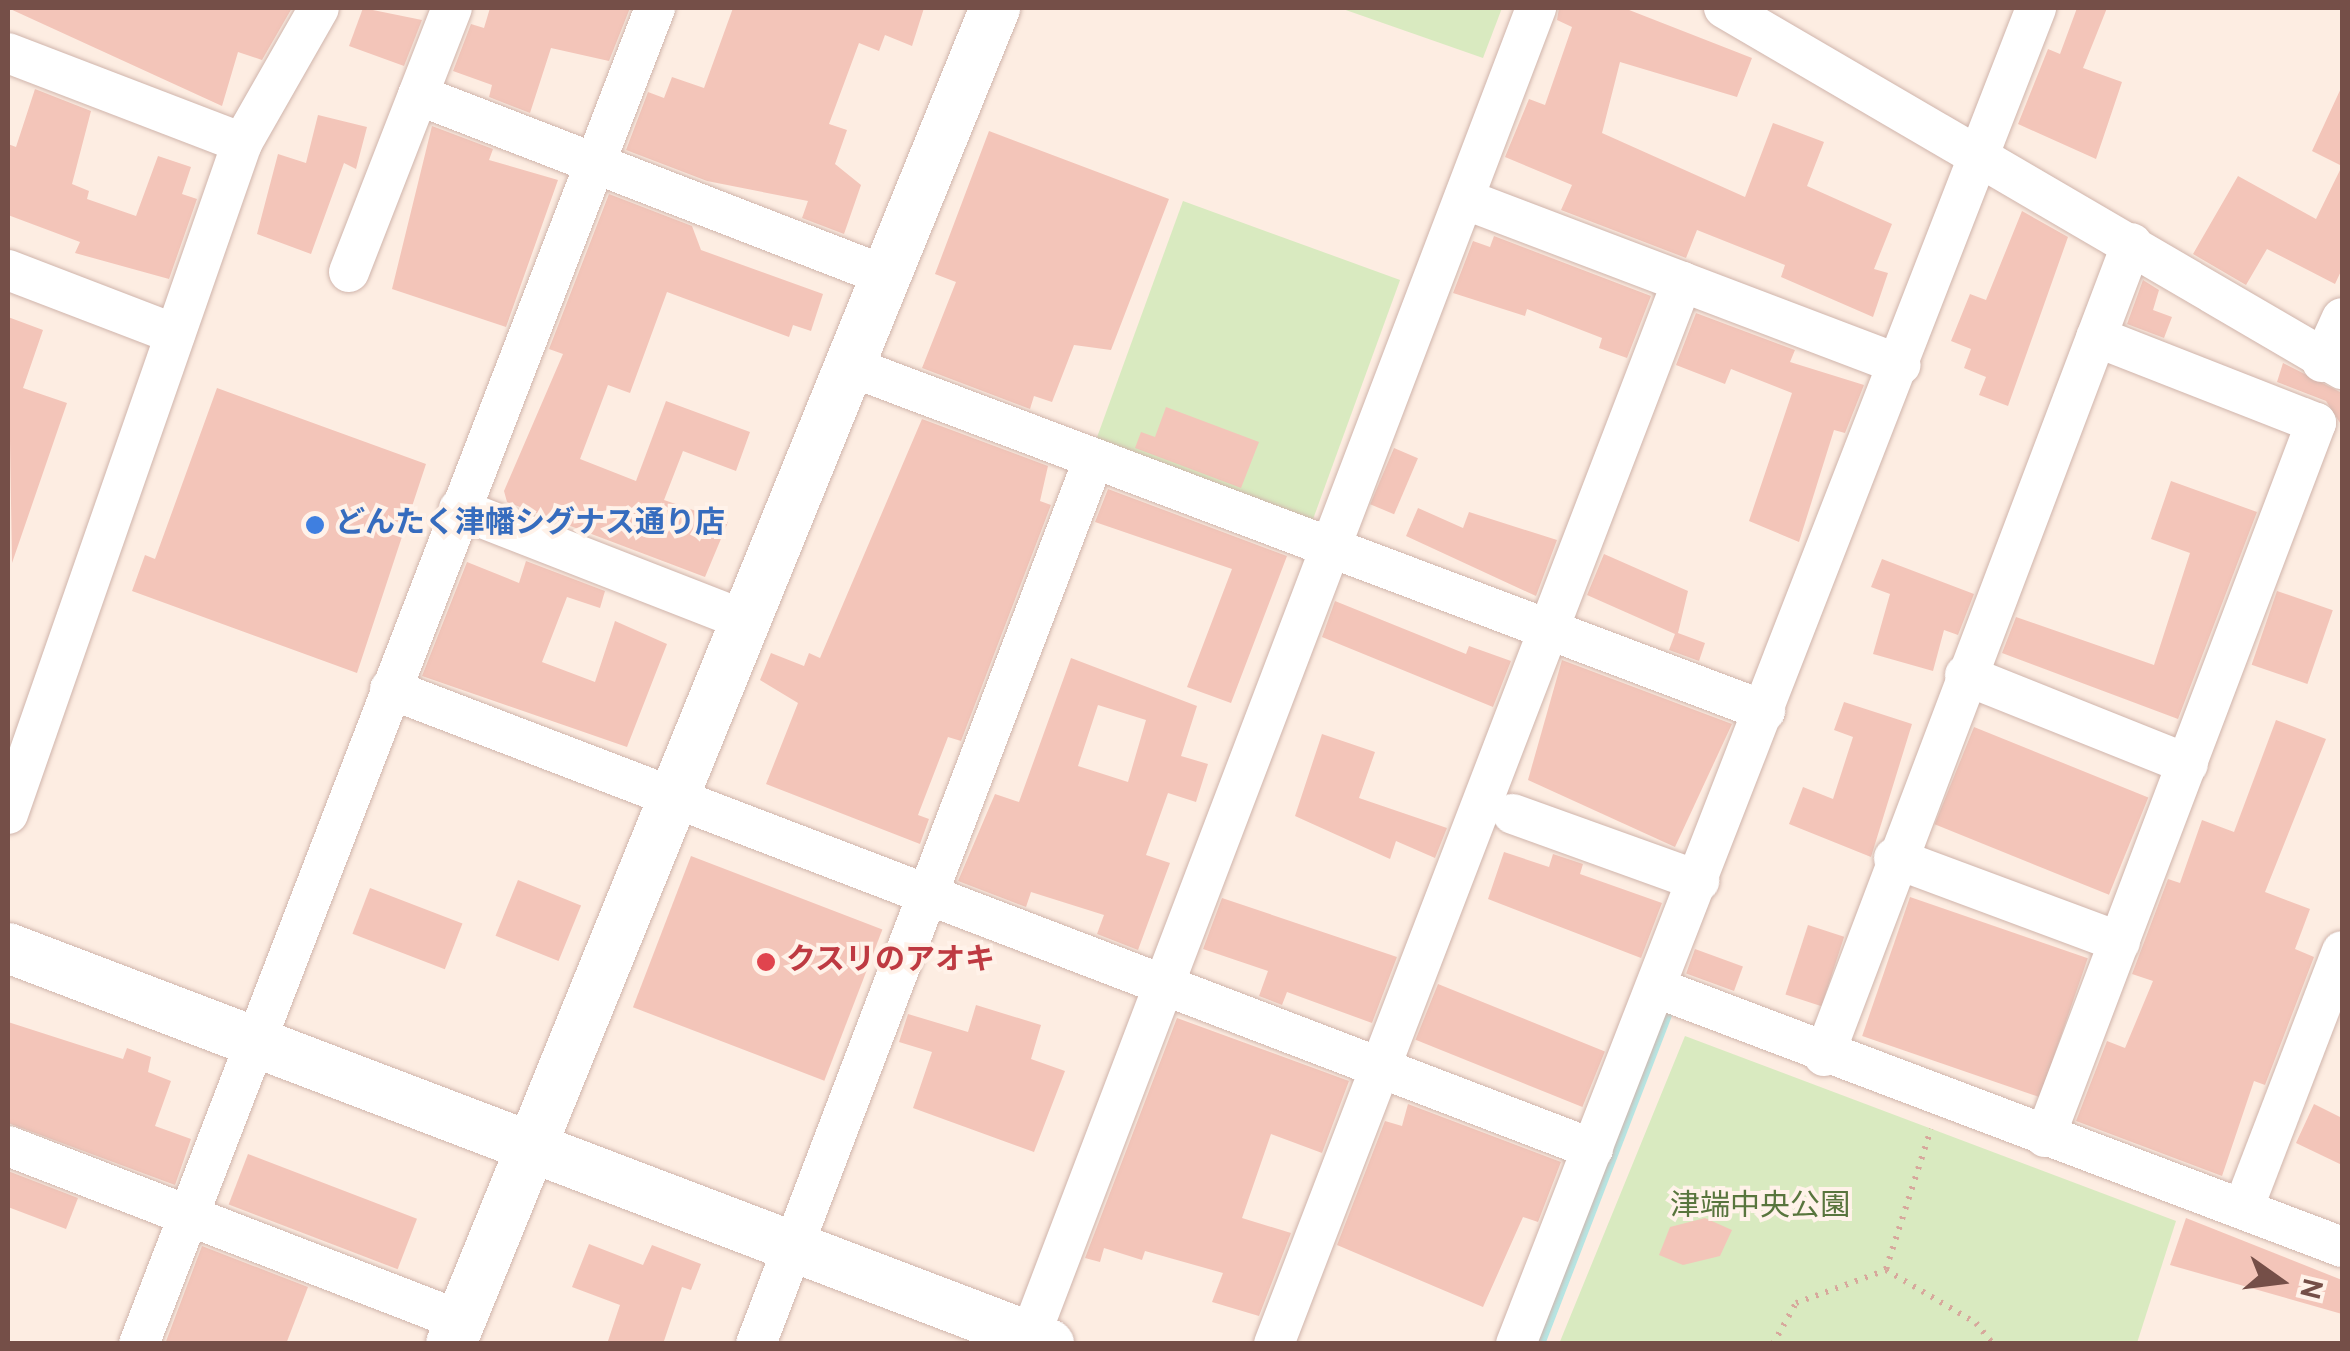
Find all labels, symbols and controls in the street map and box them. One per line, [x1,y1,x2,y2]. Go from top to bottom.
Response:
place label: どんたく津幡シグナス通り店 [335,507,725,543]
marker: どんたく津幡シグナス通り店 [304,514,326,536]
place label: クスリのアオキ [786,944,996,980]
marker: クスリのアオキ [755,951,777,973]
park label: 津端中央公園 [1670,1190,1850,1226]
north arrow [2230,1231,2330,1331]
text: N [2289,1274,2329,1302]

